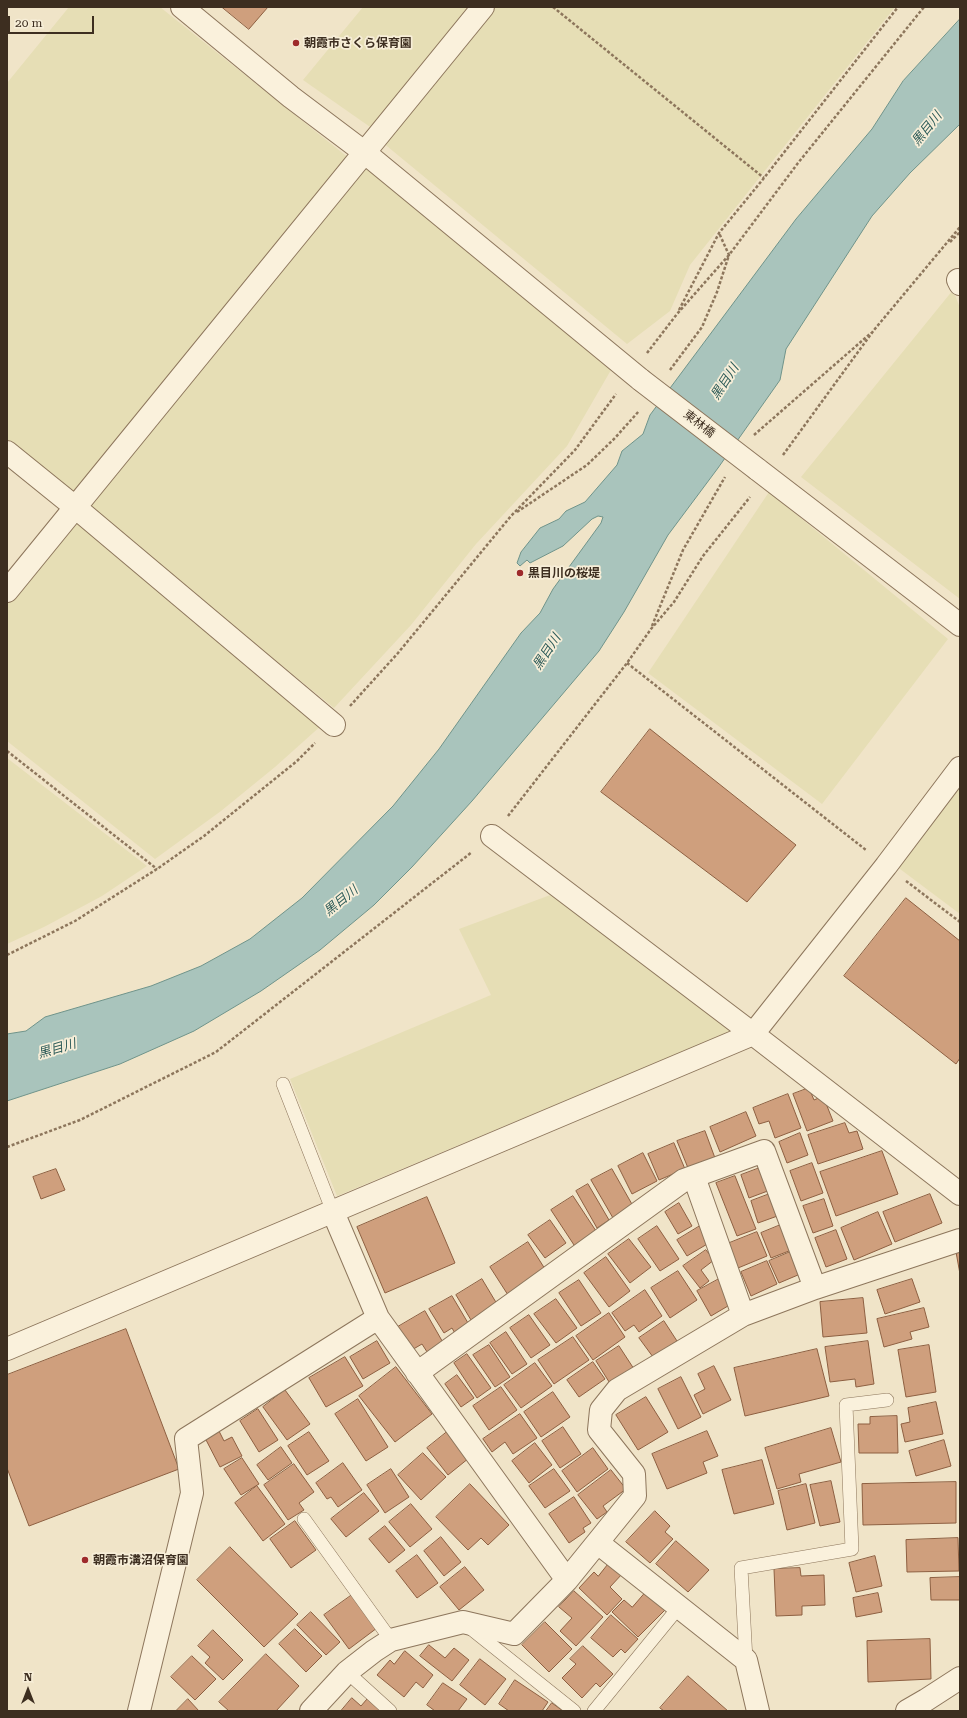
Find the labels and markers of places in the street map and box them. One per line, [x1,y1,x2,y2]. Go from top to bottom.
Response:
place label: 朝霞市さくら保育園 [304,36,412,50]
marker: 朝霞市さくら保育園 [291,38,301,48]
place label: 黒目川の桜堤 [528,566,600,580]
marker: 黒目川の桜堤 [515,568,525,578]
place label: 朝霞市溝沼保育園 [93,1553,189,1567]
marker: 朝霞市溝沼保育園 [80,1555,90,1565]

